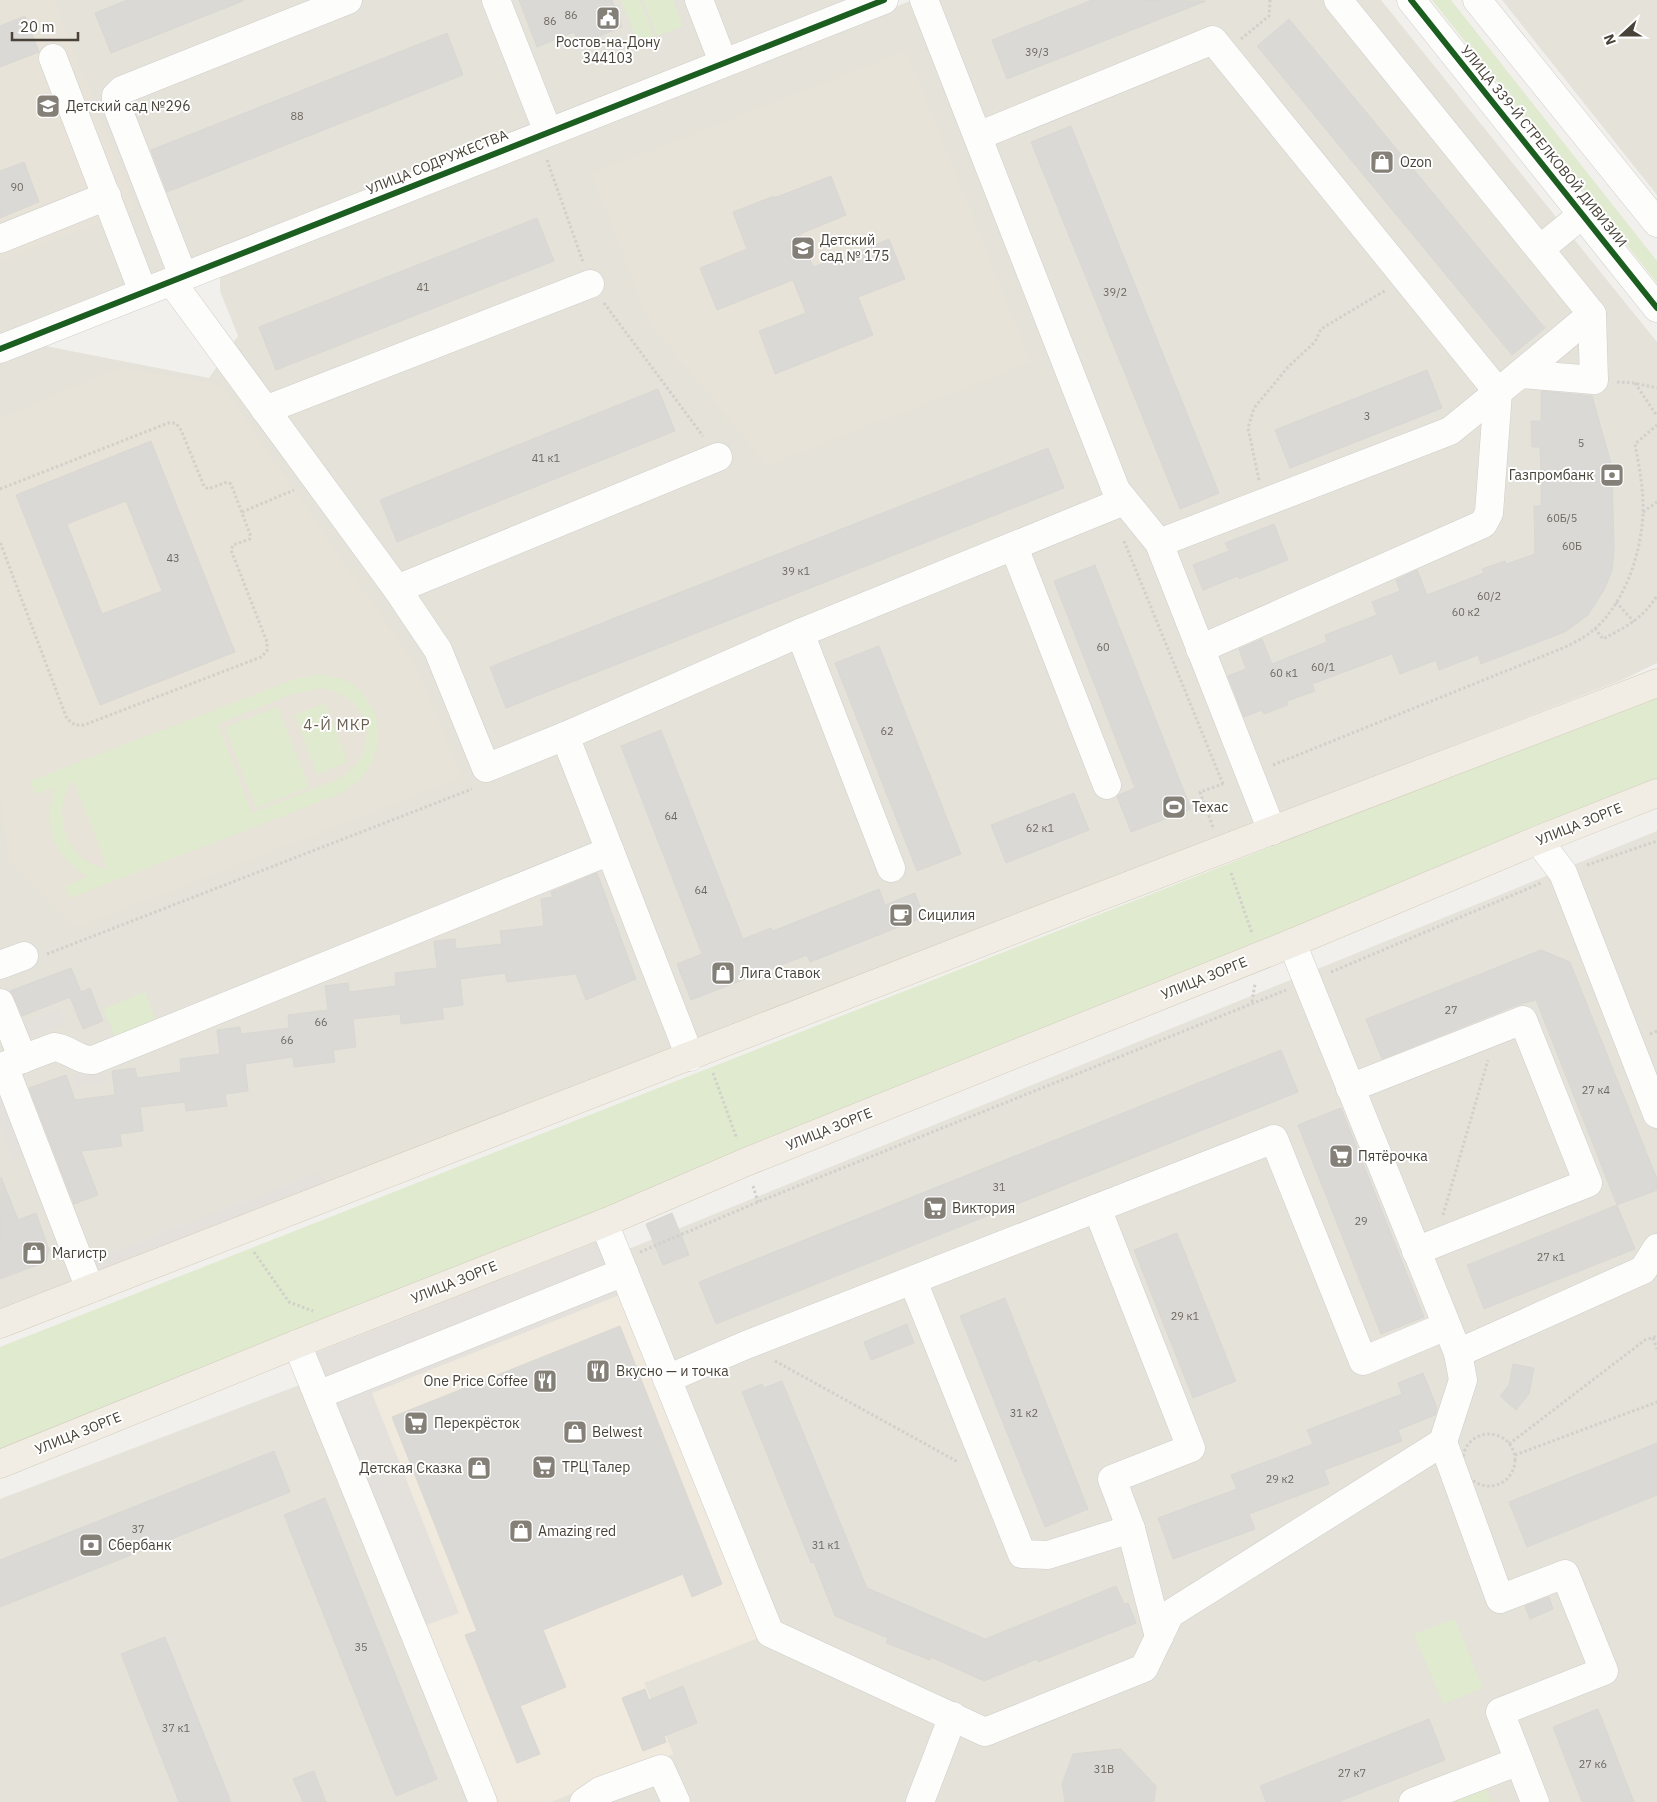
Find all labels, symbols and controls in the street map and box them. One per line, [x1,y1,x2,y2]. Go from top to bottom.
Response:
public building icon: Ростов-на-Дону 344103 [595,5,621,31]
house number: 86 [564,8,578,22]
scale bar [12,10,79,42]
north arrow [1597,10,1647,60]
house number: 86 [543,14,557,28]
text: 20 m [20,17,55,36]
text: N [1600,32,1620,48]
place label: Ростов-на-Дону 344103 [556,33,660,67]
street label: УЛИЦА 339-Й СТРЕЛКОВОЙ ДИВИЗИИ [1457,41,1632,251]
house number: 39/3 [1025,45,1049,59]
school or university icon: Детский сад №296 [35,93,61,119]
place label: Детский сад №296 [66,97,191,115]
house number: 88 [290,109,304,123]
street label: УЛИЦА СОДРУЖЕСТВА [364,125,510,199]
shop icon: Ozon [1369,149,1395,175]
place label: Ozon [1400,153,1432,171]
house number: 90 [10,180,24,194]
place label: Детский сад № 175 [820,231,889,265]
school or university icon: Детский сад № 175 [790,235,816,261]
house number: 41 [416,280,430,294]
house number: 39/2 [1103,285,1127,299]
house number: 3 [1364,409,1370,423]
house number: 5 [1578,436,1584,450]
house number: 41 к1 [532,451,561,465]
bank icon: Газпромбанк [1599,462,1625,488]
place label: Газпромбанк [1509,466,1594,484]
house number: 60Б/5 [1547,511,1577,525]
house number: 60Б [1562,539,1582,553]
house number: 43 [166,551,180,565]
house number: 39 к1 [782,564,811,578]
house number: 60/2 [1477,589,1501,603]
house number: 60 к2 [1452,605,1480,619]
house number: 60 [1096,640,1110,654]
house number: 60/1 [1311,660,1335,674]
house number: 60 к1 [1270,666,1299,680]
district label: 4-Й МКР [303,715,371,734]
house number: 62 [880,724,894,738]
sports icon: Техас [1161,794,1187,820]
place label: Техас [1192,798,1228,816]
street label: УЛИЦА ЗОРГЕ [1533,799,1625,849]
house number: 64 [664,809,678,823]
house number: 62 к1 [1026,821,1055,835]
house number: 64 [694,883,708,897]
cafe icon: Сицилия [888,902,914,928]
place label: Сицилия [918,906,975,924]
street label: УЛИЦА ЗОРГЕ [1158,953,1250,1003]
shop icon: Лига Ставок [710,960,736,986]
place label: Лига Ставок [740,964,821,982]
house number: 27 [1444,1003,1458,1017]
house number: 66 [314,1015,328,1029]
house number: 66 [280,1033,294,1047]
house number: 27 к4 [1582,1083,1611,1097]
street label: УЛИЦА ЗОРГЕ [783,1104,875,1154]
supermarket icon: Пятёрочка [1328,1143,1354,1169]
place label: Пятёрочка [1358,1147,1428,1165]
house number: 31 [992,1180,1006,1194]
supermarket icon: Виктория [922,1195,948,1221]
place label: Виктория [952,1199,1015,1217]
house number: 29 [1354,1214,1368,1228]
shop icon: Магистр [21,1240,47,1266]
place label: Магистр [52,1244,107,1262]
house number: 27 к1 [1537,1250,1566,1264]
street label: УЛИЦА ЗОРГЕ [408,1257,500,1307]
house number: 29 к1 [1171,1309,1200,1323]
restaurant icon: Вкусно — и точка [585,1358,611,1384]
place label: Вкусно — и точка [616,1362,729,1380]
restaurant icon: One Price Coffee [532,1368,558,1394]
place label: One Price Coffee [423,1372,528,1390]
house number: 31 к2 [1010,1406,1038,1420]
street label: УЛИЦА ЗОРГЕ [32,1408,124,1458]
supermarket icon: Перекрёсток [403,1410,429,1436]
place label: Перекрёсток [434,1414,520,1432]
shop icon: Belwest [562,1419,588,1445]
place label: Belwest [592,1423,643,1441]
supermarket icon: ТРЦ Талер [531,1454,557,1480]
shop icon: Детская Сказка [466,1455,492,1481]
place label: ТРЦ Талер [562,1458,630,1476]
place label: Детская Сказка [359,1459,463,1477]
house number: 29 к2 [1266,1472,1294,1486]
shop icon: Amazing red [508,1518,534,1544]
house number: 37 [131,1522,145,1536]
place label: Amazing red [538,1522,616,1540]
bank icon: Сбербанк [78,1532,104,1558]
place label: Сбербанк [108,1536,172,1554]
house number: 31 к1 [812,1538,841,1552]
house number: 35 [354,1640,368,1654]
house number: 37 к1 [162,1721,191,1735]
house number: 27 к6 [1579,1757,1607,1771]
house number: 31В [1094,1762,1114,1776]
house number: 27 к7 [1338,1766,1366,1780]

